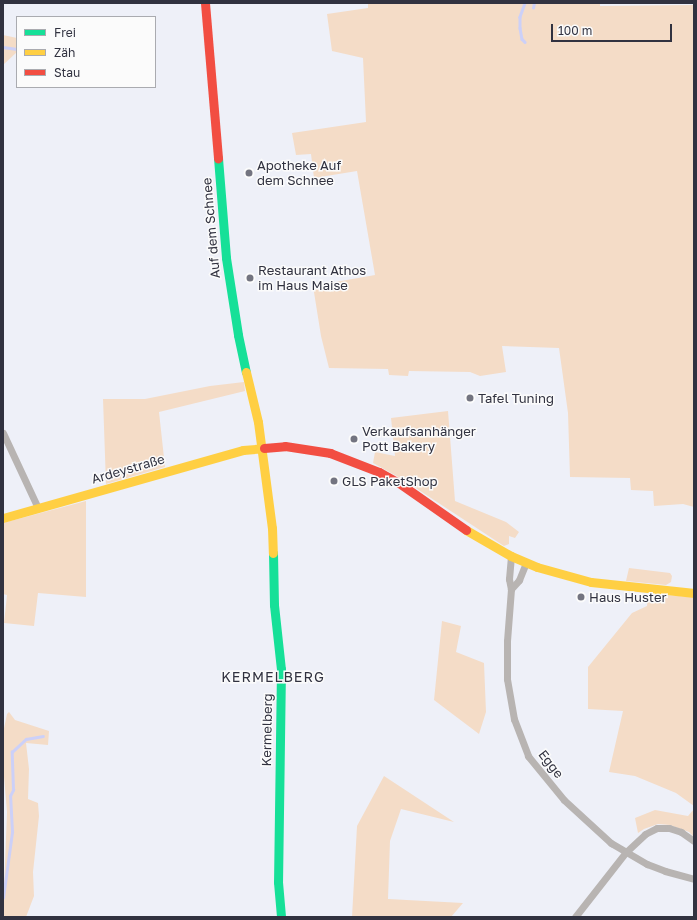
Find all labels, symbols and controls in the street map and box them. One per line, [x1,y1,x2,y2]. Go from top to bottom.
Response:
legend [16,16,156,88]
scale bar [553,16,674,42]
text: 100 m [558,23,592,38]
text: Frei [54,25,76,40]
text: Zäh [54,45,75,60]
text: Stau [54,65,80,80]
place label: Apotheke Auf dem Schnee [257,158,341,189]
marker: Apotheke Auf dem Schnee [244,168,254,178]
street label: Auf dem Schnee [199,177,223,279]
place label: Restaurant Athos im Haus Maise [258,263,366,294]
marker: Restaurant Athos im Haus Maise [245,273,255,283]
place label: Tafel Tuning [478,390,554,406]
marker: Tafel Tuning [465,393,475,403]
place label: Verkaufsanhänger Pott Bakery [362,424,476,455]
marker: Verkaufsanhänger Pott Bakery [349,434,359,444]
street label: Ardeystraße [89,451,167,487]
place label: GLS PaketShop [342,473,438,489]
marker: GLS PaketShop [329,476,339,486]
place label: Haus Huster [589,589,667,605]
marker: Haus Huster [576,592,586,602]
district label: KERMELBERG [221,669,325,685]
street label: Kermelberg [259,693,275,767]
street label: Egge [535,747,567,781]

